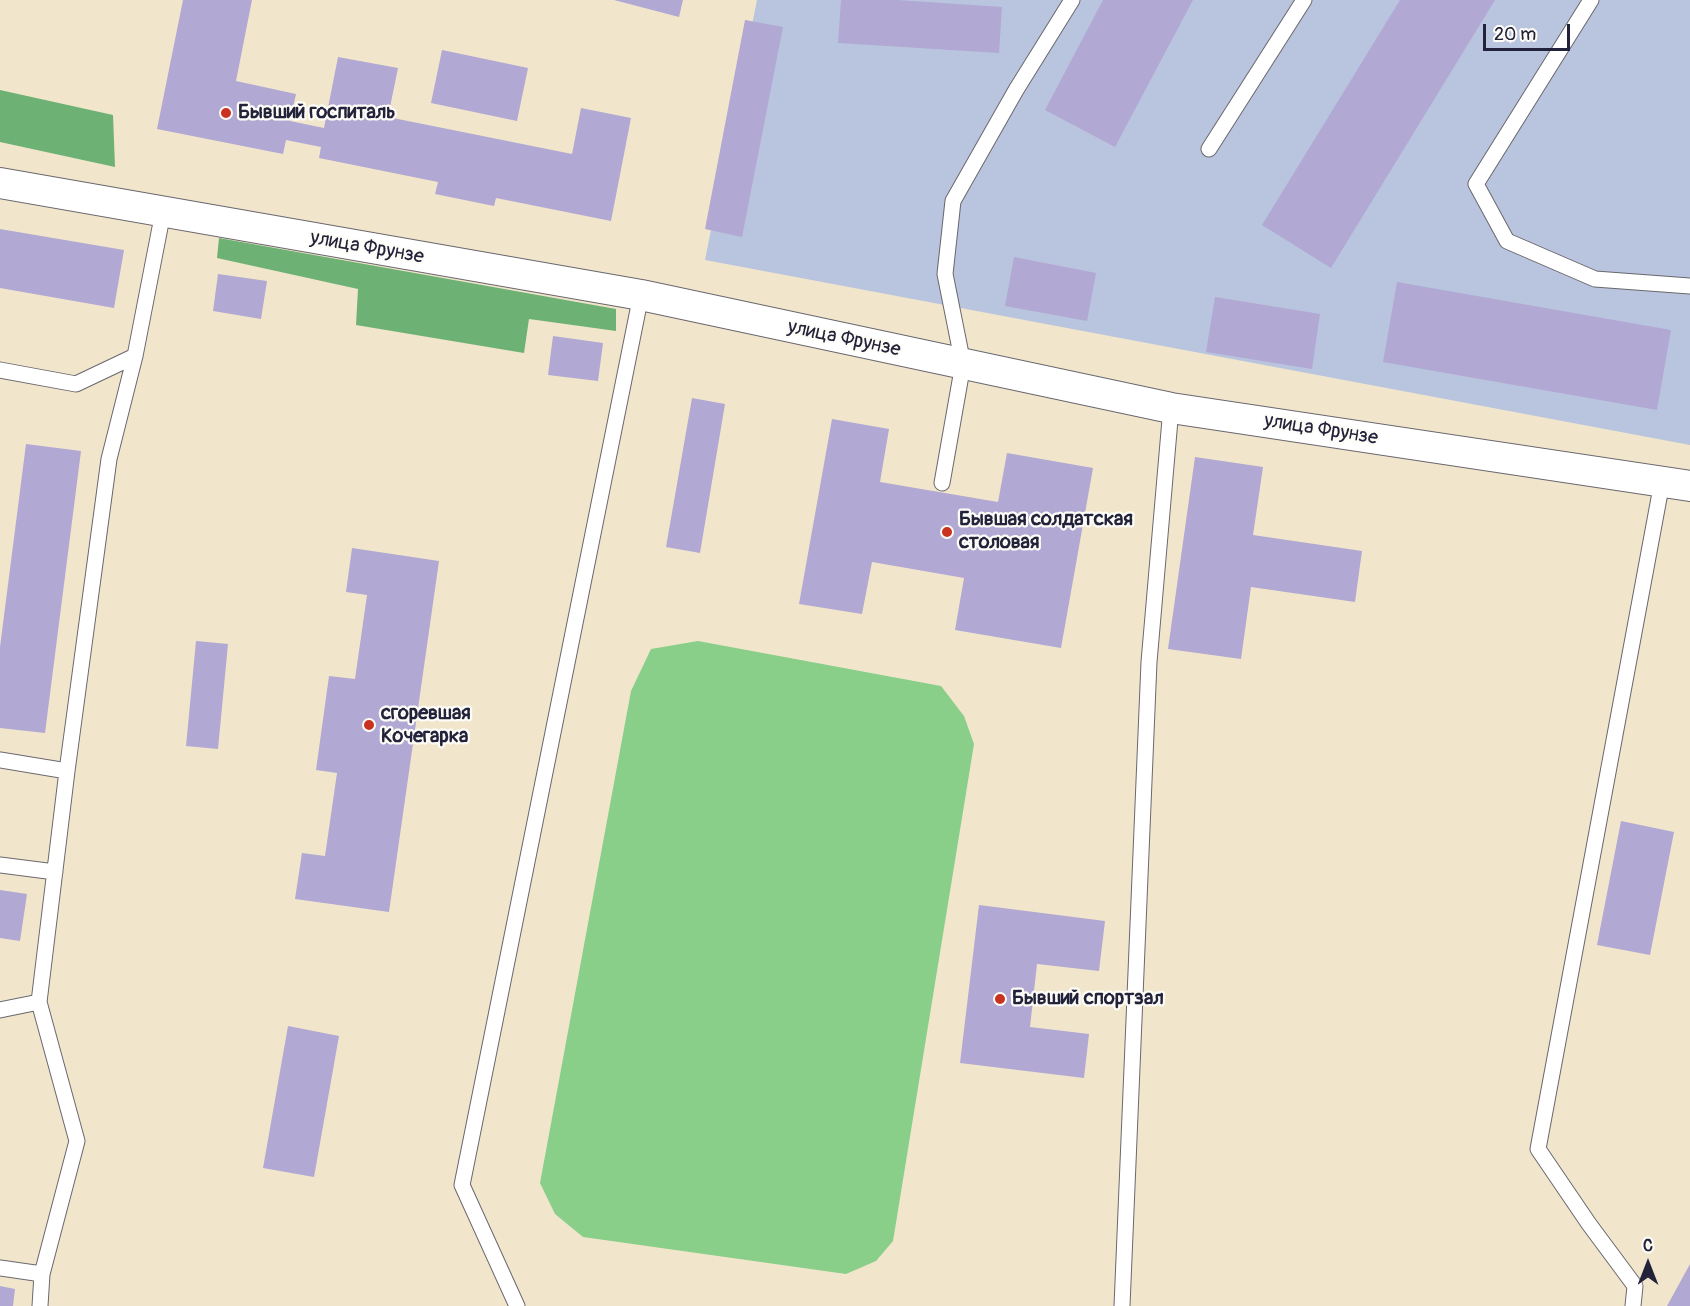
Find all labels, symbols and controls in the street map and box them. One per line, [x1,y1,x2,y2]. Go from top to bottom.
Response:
scale bar [1486,12,1573,50]
text: 20 m [1494,23,1536,46]
place label: Бывший госпиталь [238,101,396,125]
marker: Бывший госпиталь [219,106,233,120]
street label: улица Фрунзе [308,226,426,270]
street label: улица Фрунзе [785,315,903,363]
street label: улица Фрунзе [1262,409,1380,451]
place label: Бывшая солдатская столовая [959,508,1133,555]
marker: Бывшая солдатская столовая [940,525,954,539]
place label: сгоревшая Кочегарка [381,702,471,749]
marker: сгоревшая Кочегарка [362,718,376,732]
place label: Бывший спортзал [1012,987,1164,1011]
marker: Бывший спортзал [993,992,1007,1006]
north arrow [1618,1234,1678,1294]
text: С [1643,1236,1653,1256]

